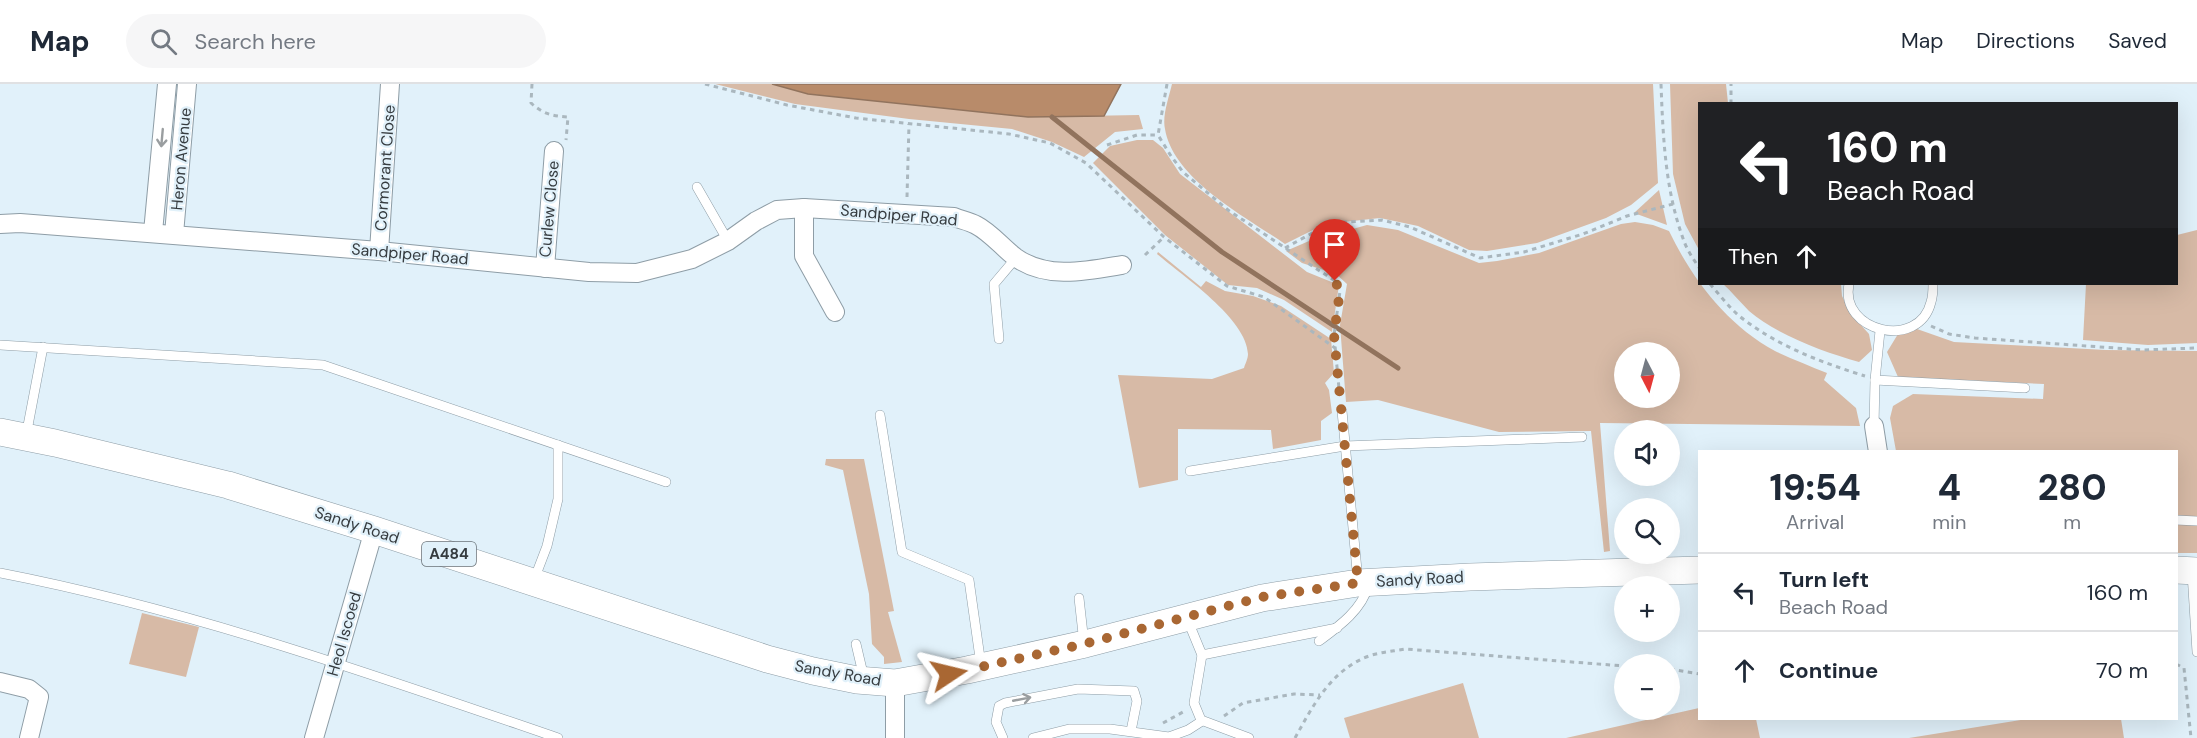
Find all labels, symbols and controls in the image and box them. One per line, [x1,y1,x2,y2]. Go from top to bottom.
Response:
search box [126,14,546,68]
text: Map [30,23,90,60]
icon: search [147,25,180,58]
text: Search here [195,27,316,56]
text: Map [1901,27,1943,55]
text: Directions [1976,27,2075,55]
text: Saved [2108,27,2167,55]
street label: Cormorant Close [370,104,400,232]
street label: Heron Avenue [166,107,196,211]
text: 160 m [1827,120,1948,175]
icon: left [1728,126,1806,204]
one-way arrow [156,128,167,148]
street label: Curlew Close [534,160,564,258]
text: Beach Road [1827,173,1974,208]
street label: Sandpiper Road [840,199,958,231]
pin [1309,219,1360,281]
icon: arrive [1318,228,1351,261]
street label: Sandpiper Road [351,238,469,270]
icon: ahead [1790,240,1823,273]
text: Then [1728,242,1778,271]
north arrow [1614,342,1680,408]
map controls [1614,342,1680,720]
button: sound [1614,420,1680,486]
text: 19:54 [1769,464,1861,511]
text: 4 [1938,464,1961,511]
text: 280 [2038,464,2107,511]
button: search [1614,498,1680,564]
street label: Sandy Road [312,501,402,549]
text: Arrival [1786,509,1844,535]
text: min [1932,509,1966,535]
text: m [2063,509,2081,535]
road number: A484 [422,542,476,566]
text: Turn left [1779,565,1869,594]
street label: Sandy Road [1376,566,1464,592]
button: + [1614,576,1680,642]
icon: left [1728,576,1761,609]
text: 160 m [2087,578,2148,607]
street label: Heol Iscoed [322,589,366,679]
text: Beach Road [1779,594,1888,620]
position arrow [917,642,981,706]
button: − [1614,654,1680,720]
icon: ahead [1728,654,1761,687]
street label: Sandy Road [793,655,883,691]
text: Continue [1779,656,1878,685]
text: 70 m [2096,656,2148,685]
one-way arrow [1012,693,1032,704]

